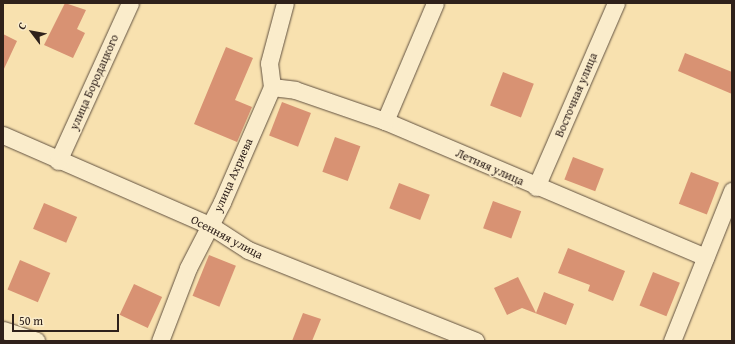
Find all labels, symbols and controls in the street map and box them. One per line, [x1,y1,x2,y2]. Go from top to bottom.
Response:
north arrow [12,12,52,52]
text: С [13,19,30,33]
street label: улица Бородацкого [66,32,122,132]
street label: Восточная улица [552,51,600,139]
street label: улица Ахриева [210,136,256,214]
street label: Летняя улица [454,146,526,188]
street label: Осенняя улица [189,212,265,262]
scale bar [14,306,121,332]
text: 50 m [19,312,43,329]

